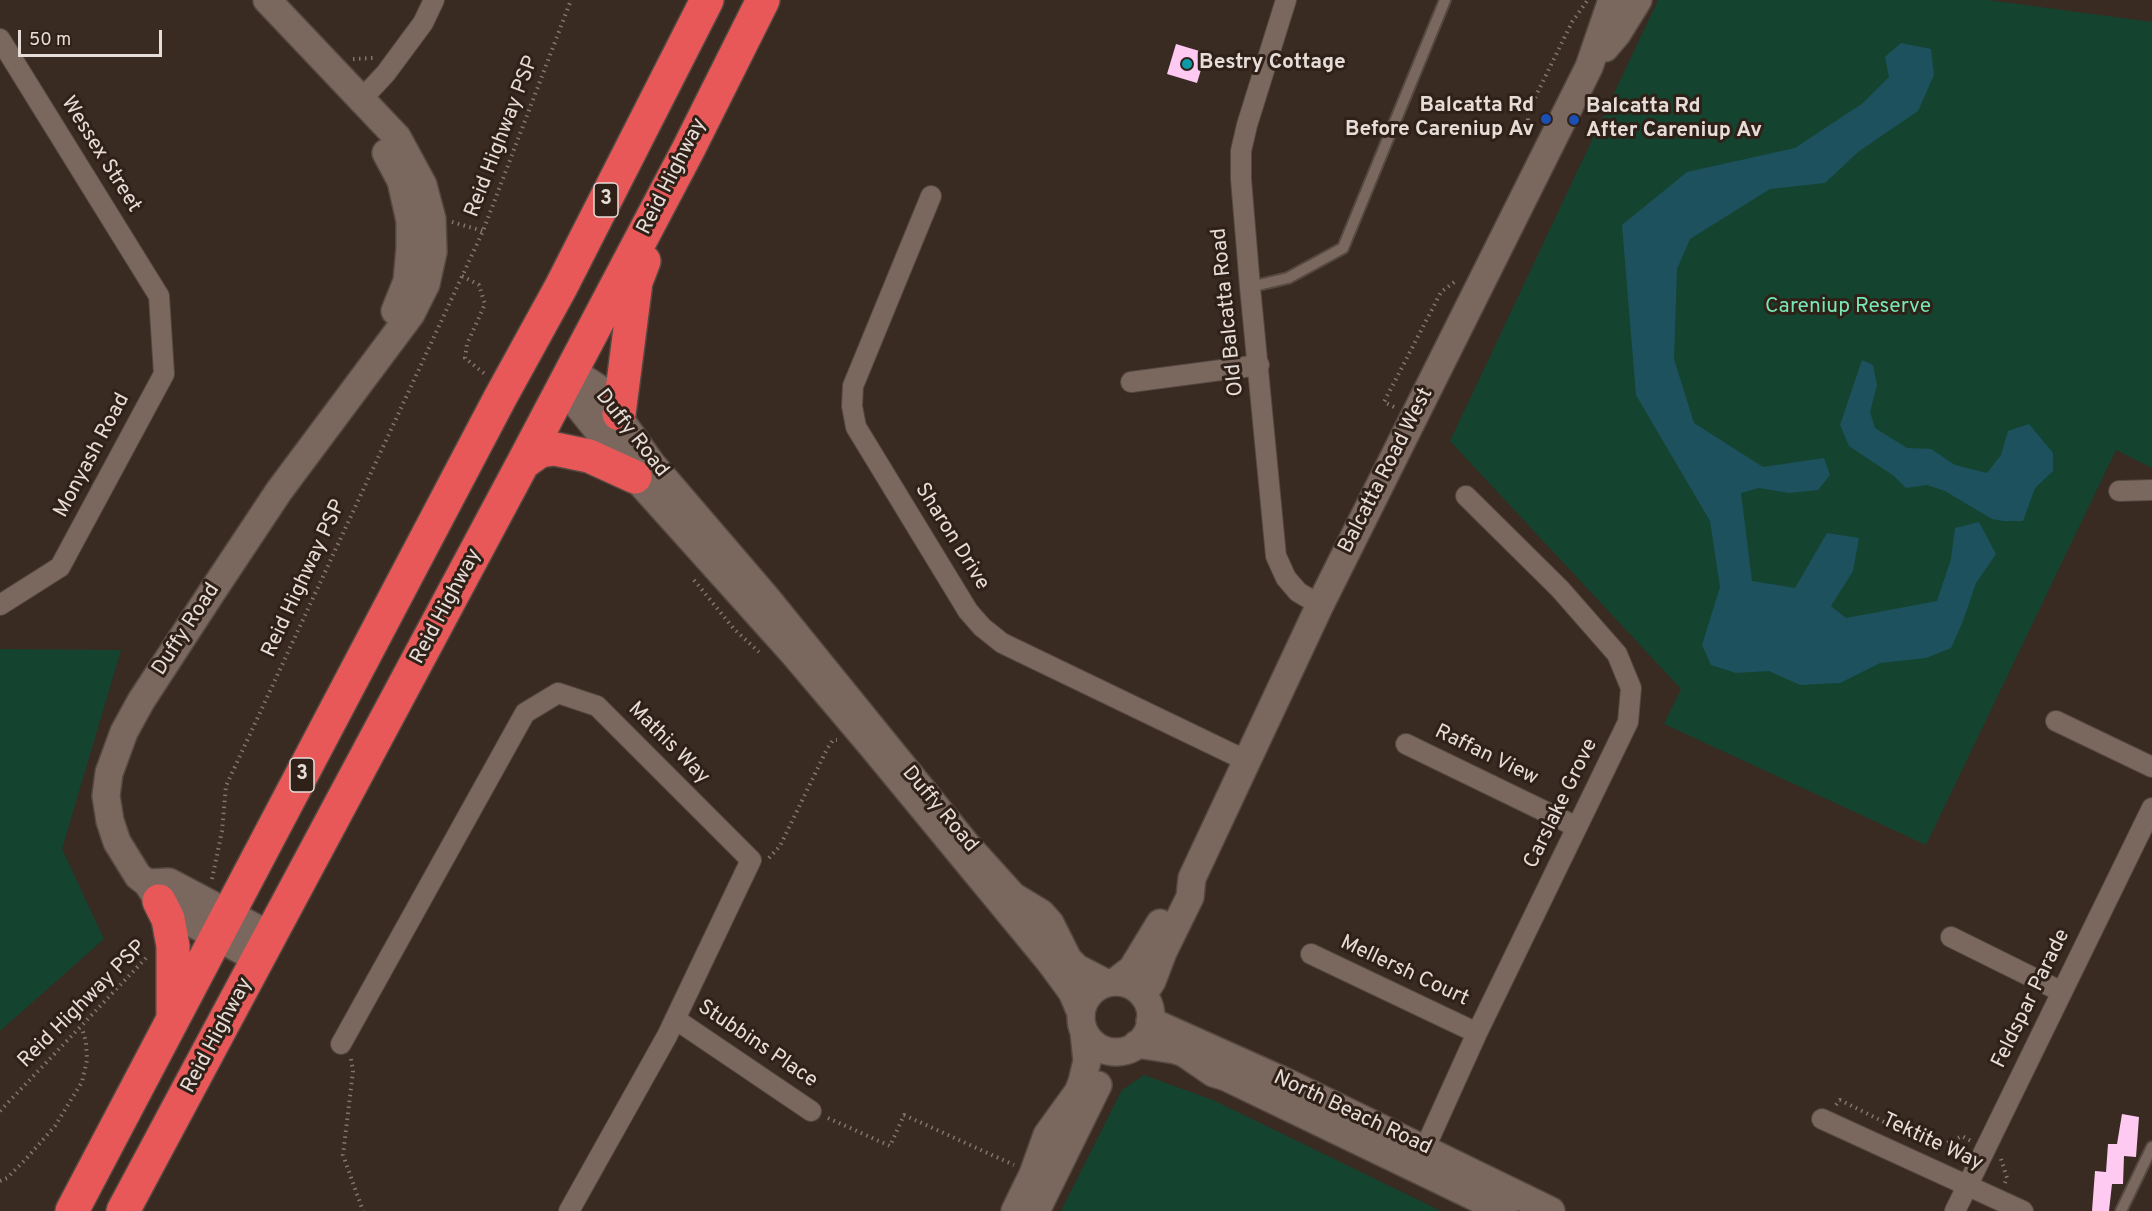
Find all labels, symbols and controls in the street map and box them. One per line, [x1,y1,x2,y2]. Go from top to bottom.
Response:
scale bar [21,18,165,56]
text: 50 m [29,29,71,52]
place label: Bestry Cottage [1199,51,1346,77]
street label: Reid Highway PSP [461,53,545,221]
marker: Bestry Cottage [1180,57,1194,71]
street label: Wessex Street [54,92,146,218]
place label: Balcatta Rd Before Careniup Av [1345,94,1534,144]
place label: Balcatta Rd After Careniup Av [1586,95,1762,145]
marker: Balcatta Rd Before Careniup Av [1539,112,1553,126]
marker: Balcatta Rd After Careniup Av [1567,113,1581,127]
street label: Reid Highway [633,115,713,239]
road number: 3 [594,183,618,217]
street label: Old Balcatta Road [1208,227,1250,397]
park label: Careniup Reserve [1765,295,1931,321]
street label: Balcatta Road West [1334,384,1440,558]
street label: Duffy Road [589,385,673,483]
street label: Monyash Road [50,389,136,523]
street label: Sharon Drive [908,479,994,595]
street label: Reid Highway PSP [257,496,353,662]
street label: Reid Highway [406,545,488,669]
street label: Duffy Road [148,579,226,681]
street label: Mathis Way [622,698,714,790]
street label: Raffan View [1430,720,1542,792]
street label: Carslake Grove [1520,735,1604,873]
road number: 3 [290,758,314,792]
street label: Duffy Road [896,762,982,858]
street label: Feldspar Parade [1987,925,2077,1073]
street label: Mellersh Court [1336,931,1472,1013]
street label: Reid Highway PSP [14,936,152,1074]
street label: Reid Highway [177,974,259,1098]
street label: Stubbins Place [692,996,822,1094]
street label: North Beach Road [1269,1066,1435,1162]
street label: Tektite Way [1877,1109,1987,1177]

